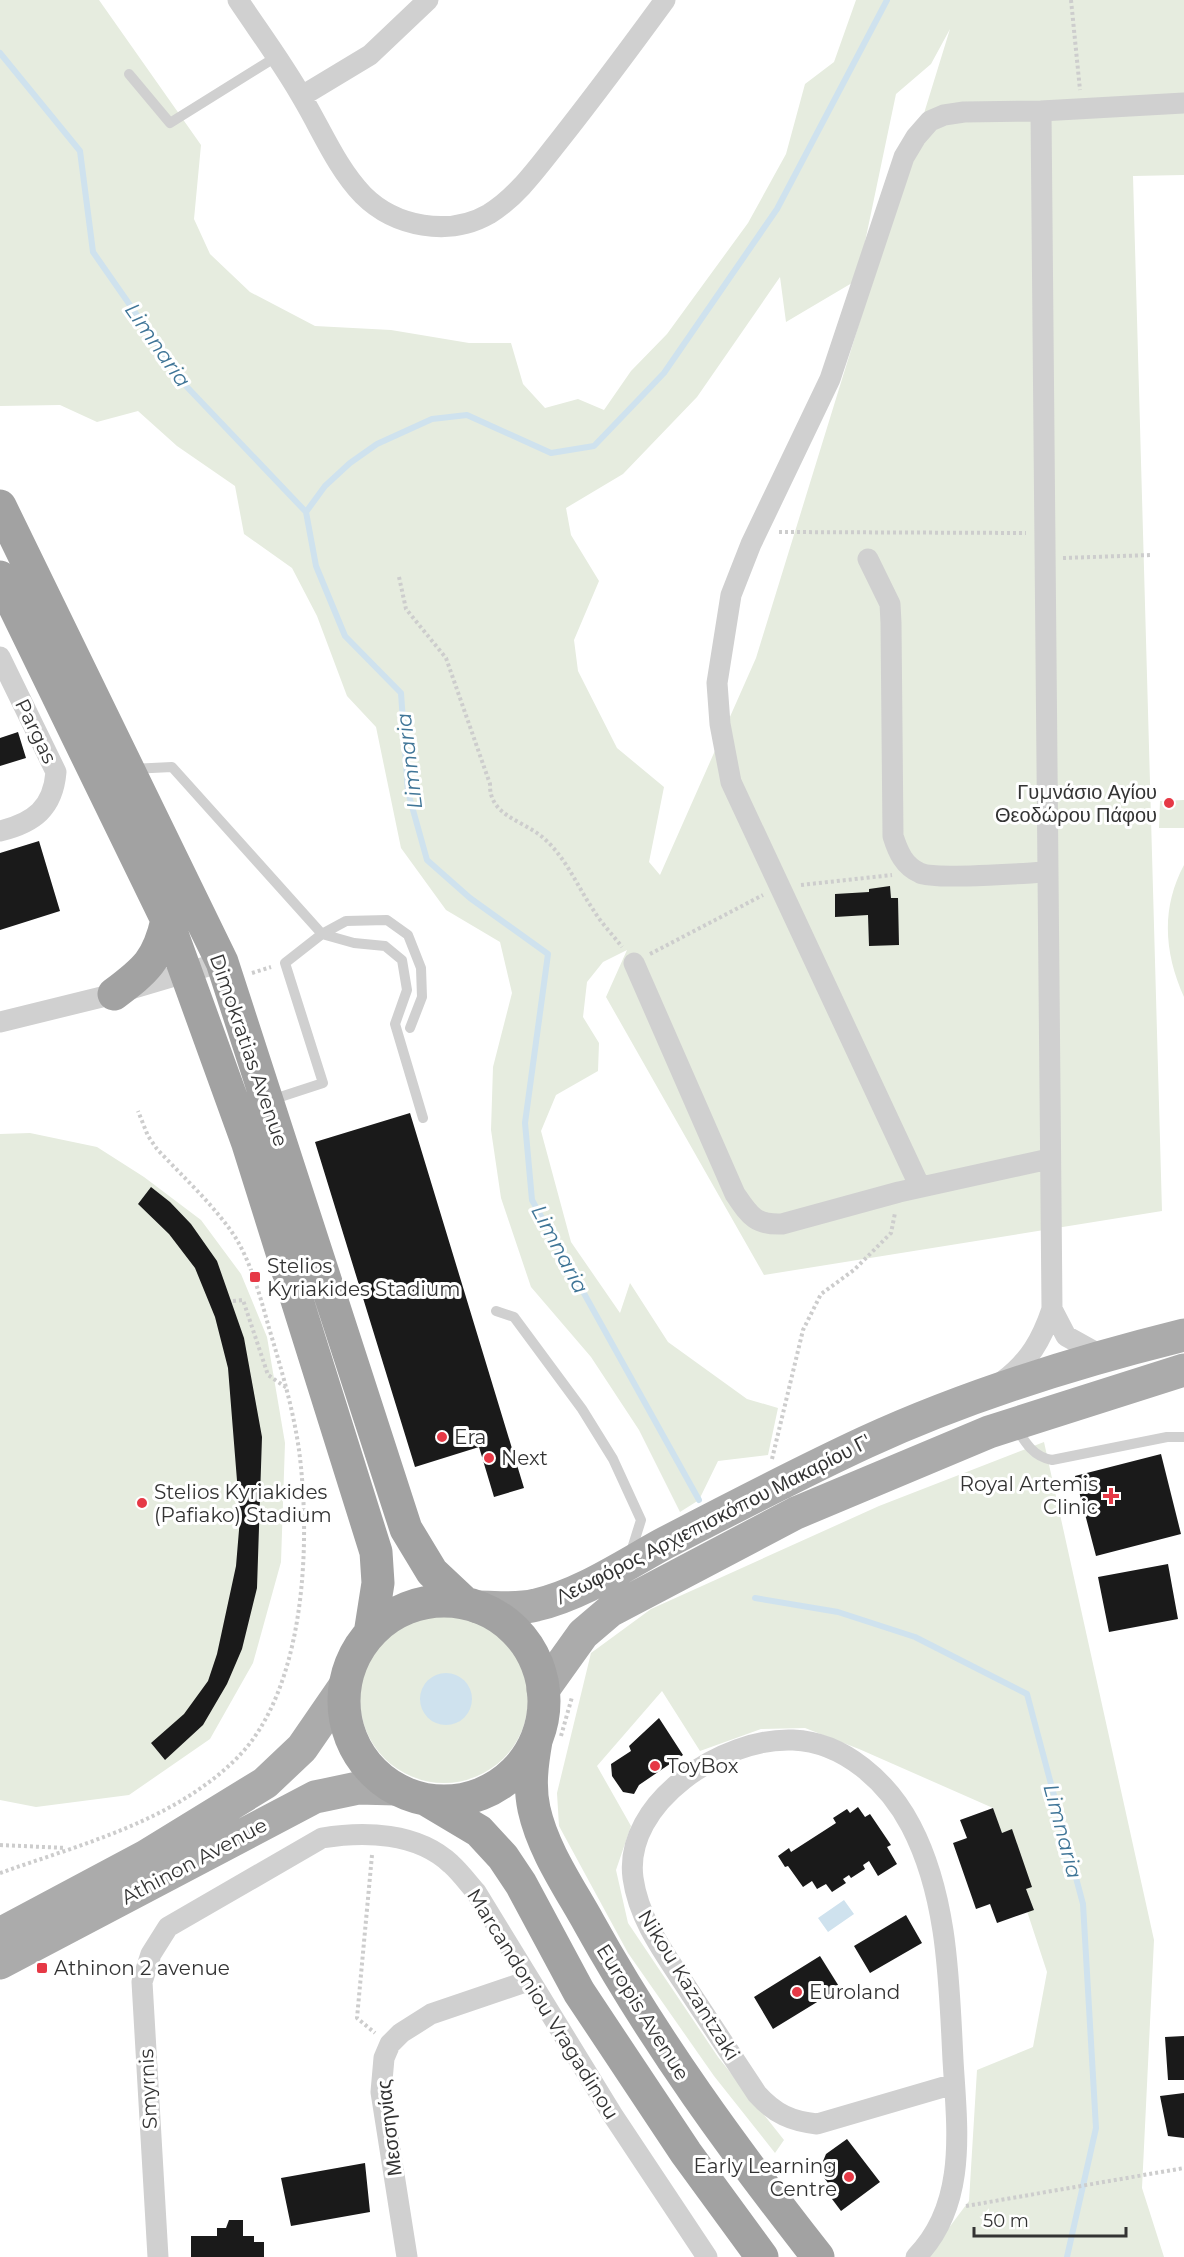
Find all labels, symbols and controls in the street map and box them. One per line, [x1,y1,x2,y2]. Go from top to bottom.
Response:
water label: Limnaria [120,298,196,392]
street label: Pargas [10,695,62,767]
water label: Limnaria [391,711,427,811]
place label: Γυμνάσιο Αγίου Θεοδώρου Πάφου [995,780,1157,827]
marker: Γυμνάσιο Αγίου Θεοδώρου Πάφου [1162,796,1176,810]
street label: Dimokratias Avenue [205,950,293,1150]
water label: Limnaria [526,1200,594,1298]
place label: Stelios Kyriakides Stadium [267,1254,461,1301]
marker: Stelios Kyriakides Stadium [248,1270,262,1284]
place label: Era [454,1425,486,1449]
street label: Λεωφόρος Αρχιεπισκόπου Μακαρίου Γ' [551,1429,875,1609]
marker: Era [435,1430,449,1444]
place label: Next [501,1446,548,1470]
marker: Next [482,1451,496,1465]
place label: Royal Artemis Clinic [960,1472,1098,1519]
place label: Stelios Kyriakides (Pafiako) Stadium [154,1480,332,1527]
marker: Royal Artemis Clinic [1102,1487,1120,1505]
marker: Stelios Kyriakides (Pafiako) Stadium [135,1496,149,1510]
place label: ToyBox [667,1754,739,1778]
marker: ToyBox [648,1759,662,1773]
water label: Limnaria [1038,1781,1088,1881]
street label: Athinon Avenue [117,1812,271,1910]
street label: Marcandoniou Vragadinou [462,1884,624,2124]
street label: Nikou Kazantzaki [633,1905,745,2065]
street label: Europis Avenue [591,1939,695,2085]
place label: Athinon 2 avenue [54,1956,230,1980]
marker: Athinon 2 avenue [35,1961,49,1975]
place label: Euroland [809,1980,900,2004]
marker: Euroland [790,1985,804,1999]
street label: Smyrnis [134,2048,162,2130]
street label: Μεσσηνίας [371,2078,407,2178]
place label: Early Learning Centre [694,2154,837,2201]
marker: Early Learning Centre [842,2170,856,2184]
scale bar [974,2200,1126,2238]
text: 50 m [983,2210,1029,2232]

